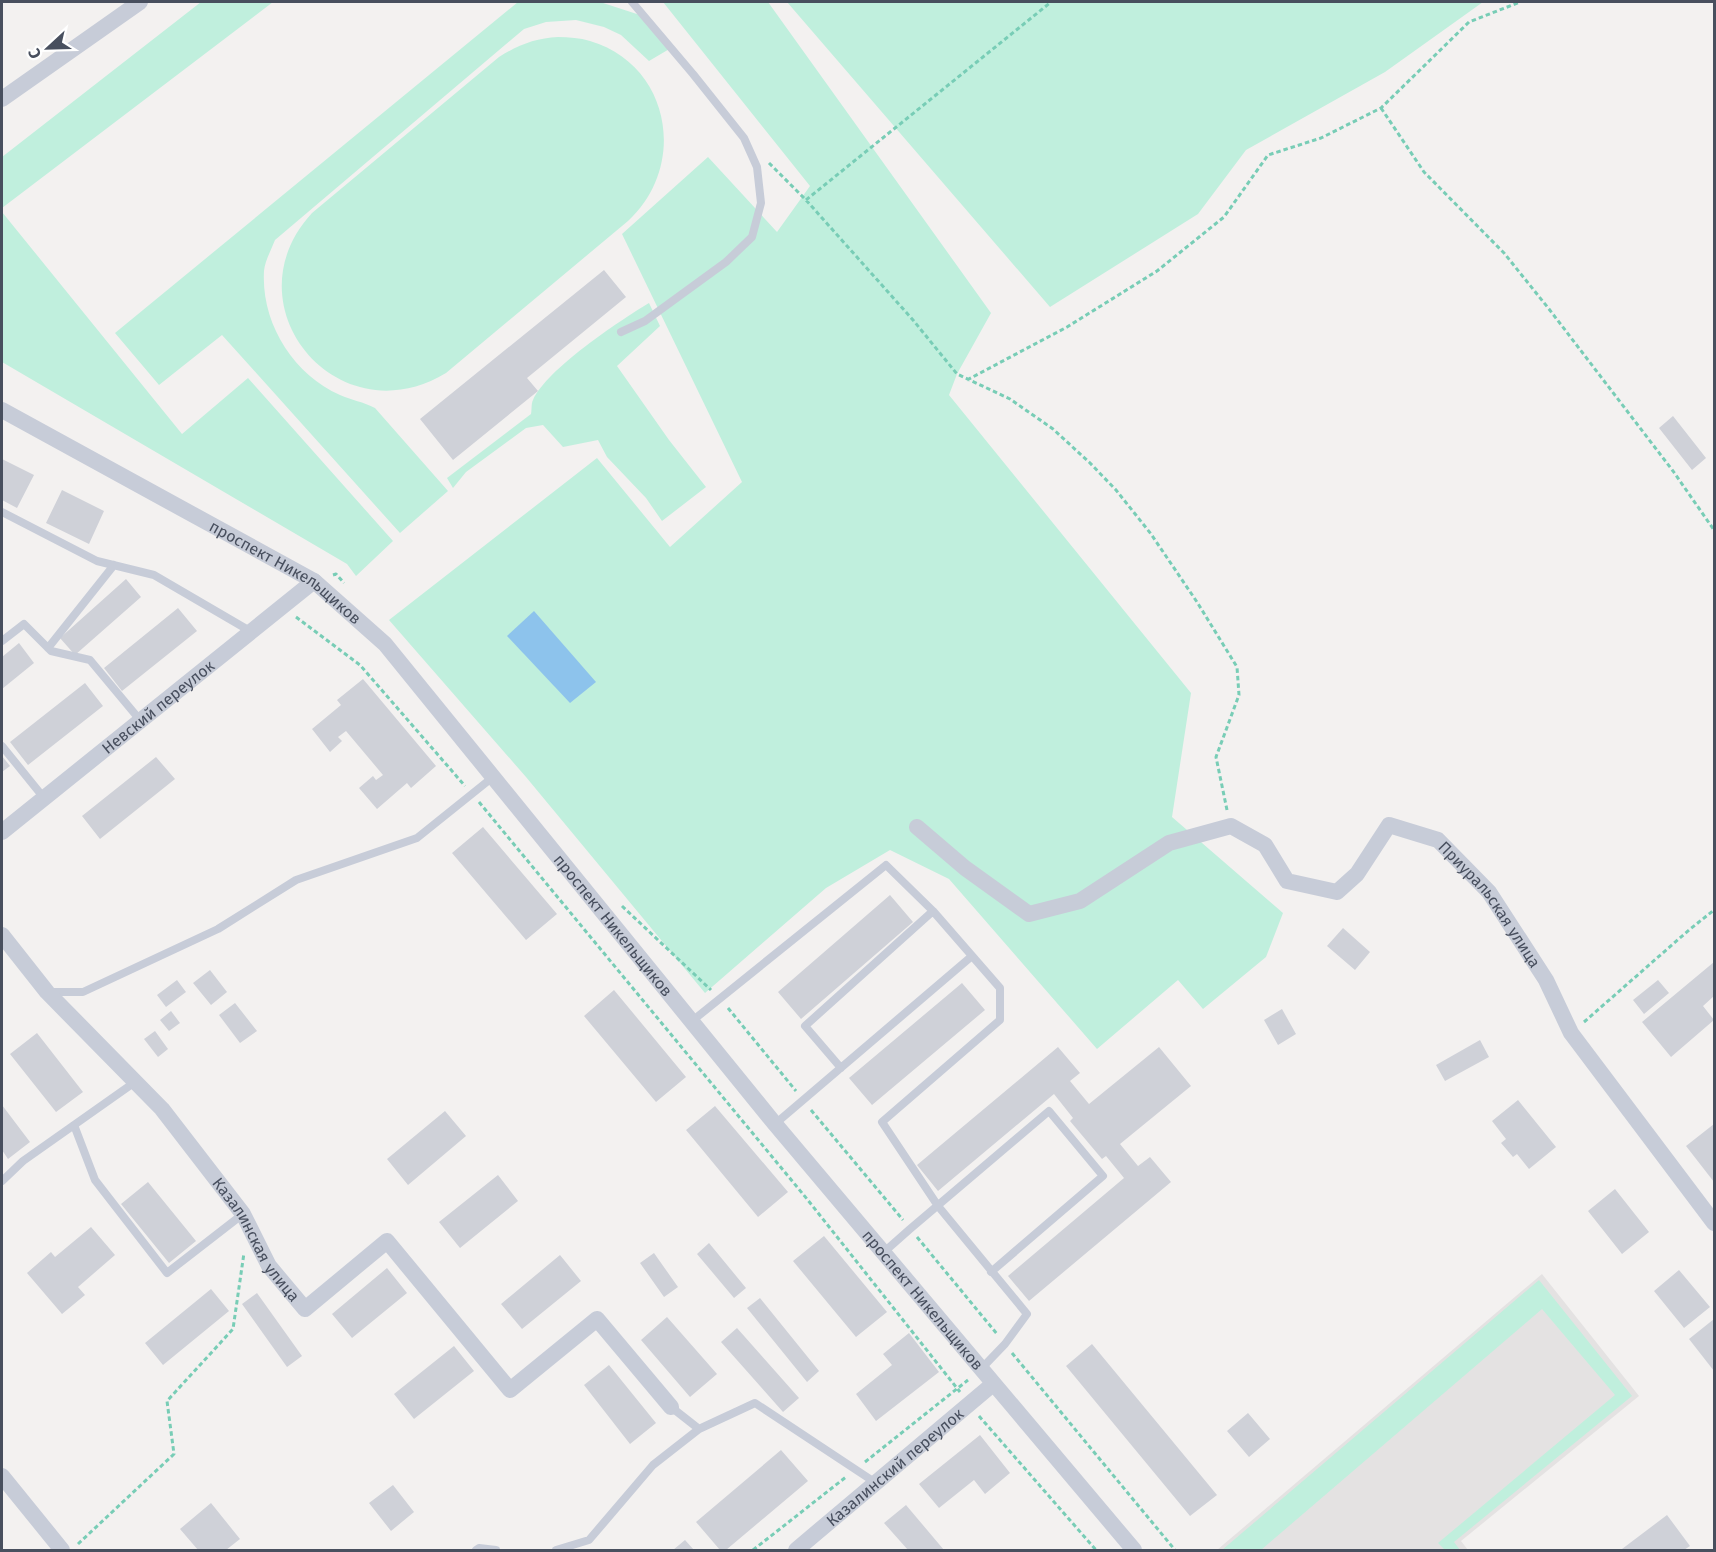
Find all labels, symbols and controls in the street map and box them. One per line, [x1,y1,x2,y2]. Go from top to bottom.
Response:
north arrow [18,18,78,78]
text: С [24,45,45,61]
street label: проспект Никельщиков [206,516,365,628]
street label: Невский переулок [98,655,218,758]
street label: Приуральская улица [1435,837,1545,971]
street label: проспект Никельщиков [550,850,677,1000]
street label: Казалинская улица [209,1173,304,1305]
street label: проспект Никельщиков [859,1226,988,1374]
street label: Казалинский переулок [822,1403,968,1530]

